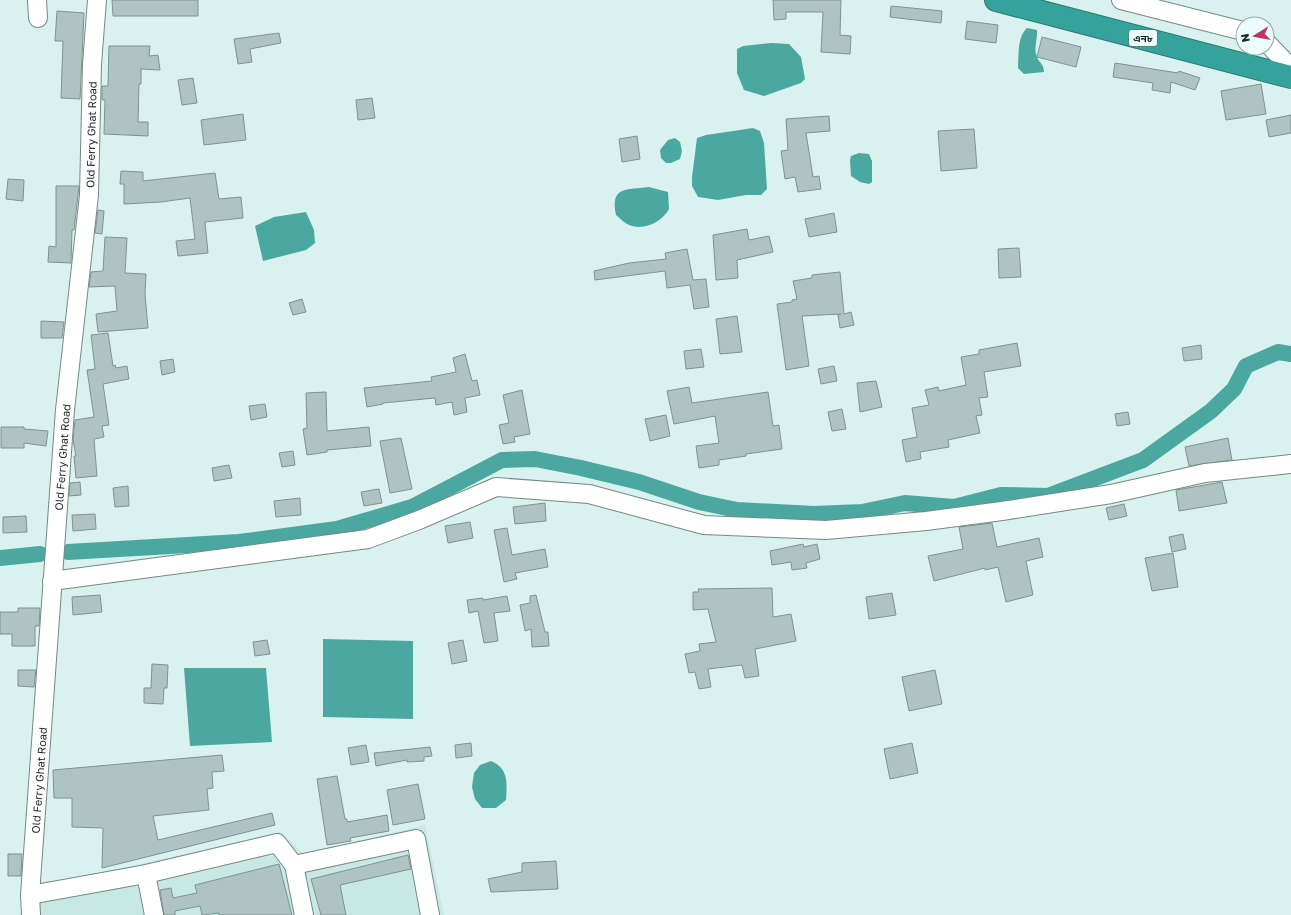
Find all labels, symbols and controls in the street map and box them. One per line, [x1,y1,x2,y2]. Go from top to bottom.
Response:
north arrow [1235,16,1275,56]
road number: এন৮ [1129,30,1157,46]
text: N [1238,33,1252,43]
street label: Old Ferry Ghat Road [83,81,98,188]
street label: Old Ferry Ghat Road [51,403,72,511]
street label: Old Ferry Ghat Road [28,727,49,834]

